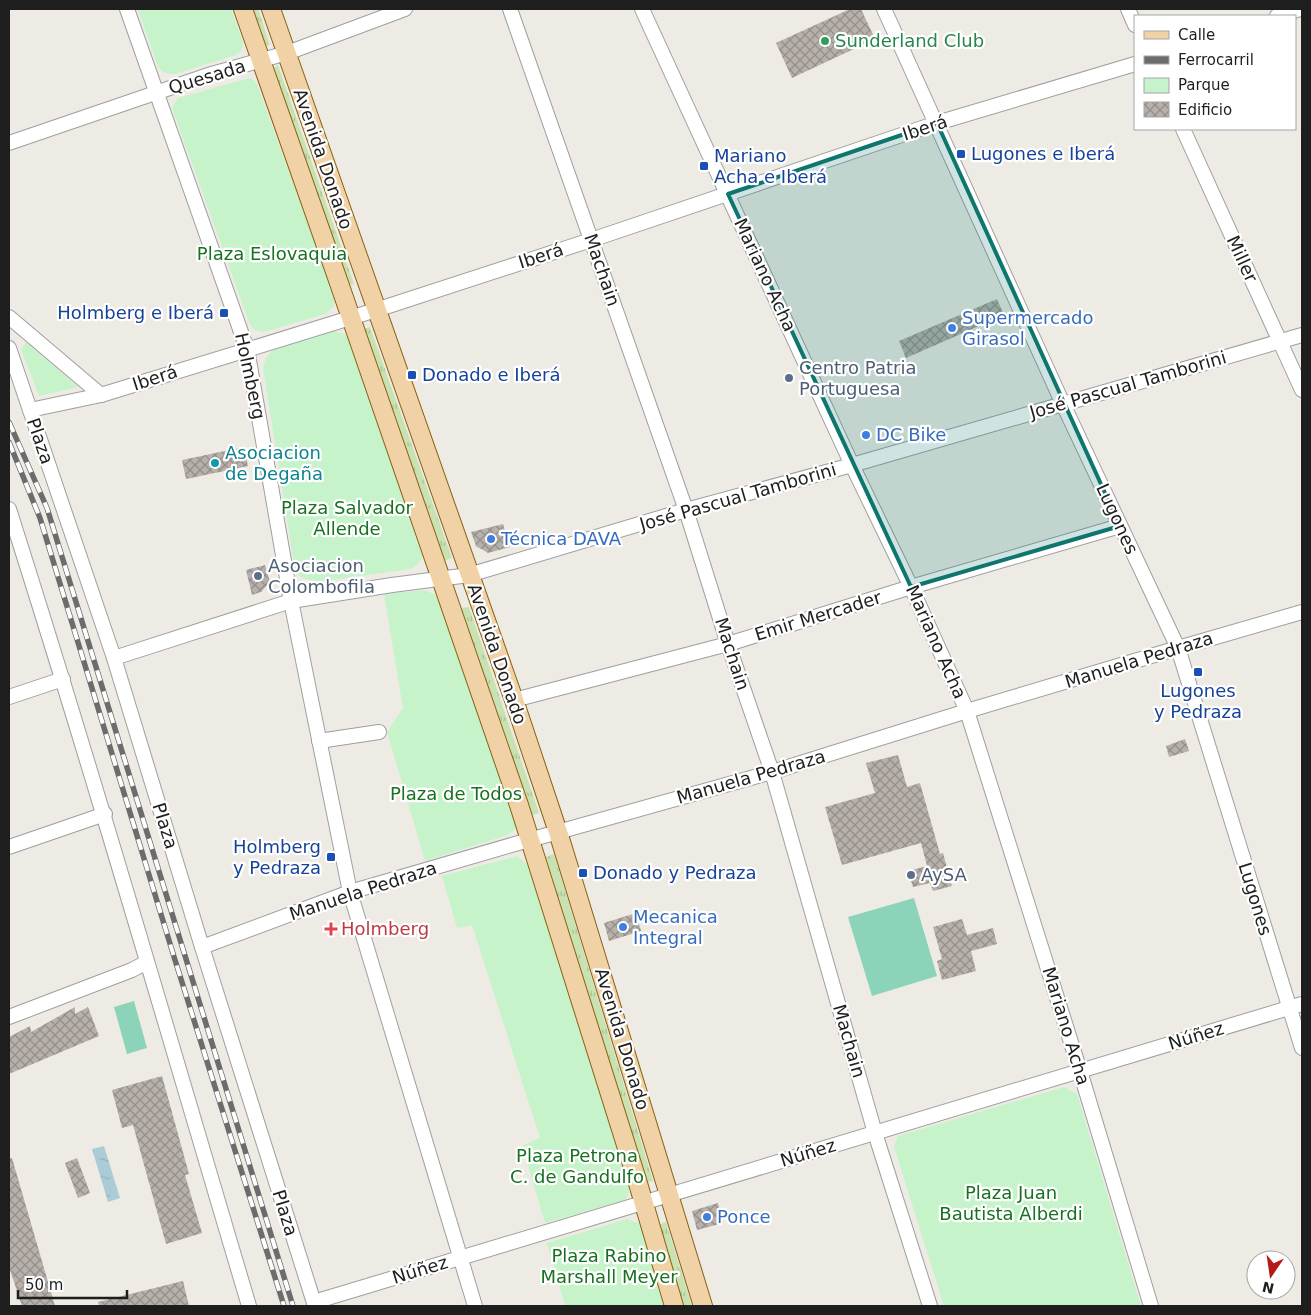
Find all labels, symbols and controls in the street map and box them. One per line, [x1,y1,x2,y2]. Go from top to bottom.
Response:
legend [1134,15,1296,130]
text: Calle [1178,26,1215,44]
place label: Sunderland Club [835,30,984,51]
marker: Sunderland Club [819,35,831,47]
text: Ferrocarril [1178,51,1254,69]
street label: Quesada [166,55,248,98]
text: Parque [1178,76,1230,94]
street label: Avenida Donado [290,86,357,232]
text: Edificio [1178,101,1232,119]
street label: Iberá [900,110,950,145]
place label: Lugones e Iberá [971,143,1115,164]
place label: Mariano Acha e Iberá [714,145,827,187]
marker: Lugones e Iberá [955,148,967,160]
marker: Mariano Acha e Iberá [698,160,710,172]
street label: Mariano Acha [730,215,801,335]
street label: Machain [580,231,625,309]
street label: Miller [1223,232,1263,286]
street label: Iberá [516,238,566,273]
park label: Plaza Eslovaquia [197,243,347,264]
place label: Holmberg e Iberá [57,302,214,323]
marker: Holmberg e Iberá [218,307,230,319]
place label: Supermercado Girasol [962,307,1093,349]
marker: Supermercado Girasol [946,322,958,334]
street label: Holmberg [231,331,270,421]
street label: José Pascual Tamborini [1026,346,1229,423]
place label: Centro Patria Portuguesa [799,357,916,399]
street label: Iberá [130,360,180,395]
place label: Donado e Iberá [422,364,561,385]
marker: Donado e Iberá [406,369,418,381]
marker: Centro Patria Portuguesa [783,372,795,384]
street label: Plaza [23,415,58,467]
place label: DC Bike [876,424,946,445]
marker: DC Bike [860,429,872,441]
place label: Asociacion de Degaña [225,442,323,484]
marker: Asociacion de Degaña [209,457,221,469]
street label: José Pascual Tamborini [636,458,839,535]
street label: Lugones [1092,480,1143,557]
park label: Plaza Salvador Allende [281,497,414,539]
place label: Técnica DAVA [500,528,622,549]
marker: Técnica DAVA [485,533,497,545]
place label: Asociacion Colombofila [268,555,375,597]
marker: Asociacion Colombofila [252,570,264,582]
street label: Avenida Donado [464,581,531,727]
street label: Mariano Acha [902,582,971,702]
street label: Emir Mercader [752,586,884,645]
street label: Machain [711,615,754,693]
street label: Manuela Pedraza [1062,627,1215,692]
marker: Lugones y Pedraza [1192,666,1204,678]
place label: Lugones y Pedraza [1154,680,1242,722]
street label: Manuela Pedraza [674,745,828,808]
park label: Plaza de Todos [390,783,522,804]
street label: Plaza [149,800,182,852]
place label: Holmberg y Pedraza [233,836,321,878]
marker: Holmberg y Pedraza [325,851,337,863]
street label: Manuela Pedraza [286,857,439,924]
street label: Lugones [1234,860,1277,938]
place label: Donado y Pedraza [593,862,756,883]
place label: AySA [921,864,968,885]
marker: Donado y Pedraza [577,867,589,879]
marker: AySA [905,869,917,881]
place label: Mecanica Integral [633,906,718,948]
place label: Holmberg [341,918,429,939]
marker: Mecanica Integral [617,921,629,933]
marker: Holmberg [325,923,337,935]
street label: Mariano Acha [1039,964,1094,1087]
street label: Avenida Donado [591,965,654,1112]
street label: Machain [829,1002,870,1080]
street label: Núñez [1166,1017,1226,1054]
street label: Núñez [778,1134,838,1171]
park label: Plaza Petrona C. de Gandulfo [510,1145,644,1187]
park label: Plaza Juan Bautista Alberdi [939,1182,1083,1224]
street label: Plaza [269,1187,302,1239]
place label: Ponce [717,1206,771,1227]
marker: Ponce [701,1211,713,1223]
park label: Plaza Rabino Marshall Meyer [540,1245,678,1287]
north arrow [1246,1250,1296,1300]
street label: Núñez [390,1251,450,1288]
scale bar [18,1268,126,1300]
text: 50 m [25,1276,63,1294]
text: N [1261,1279,1276,1297]

